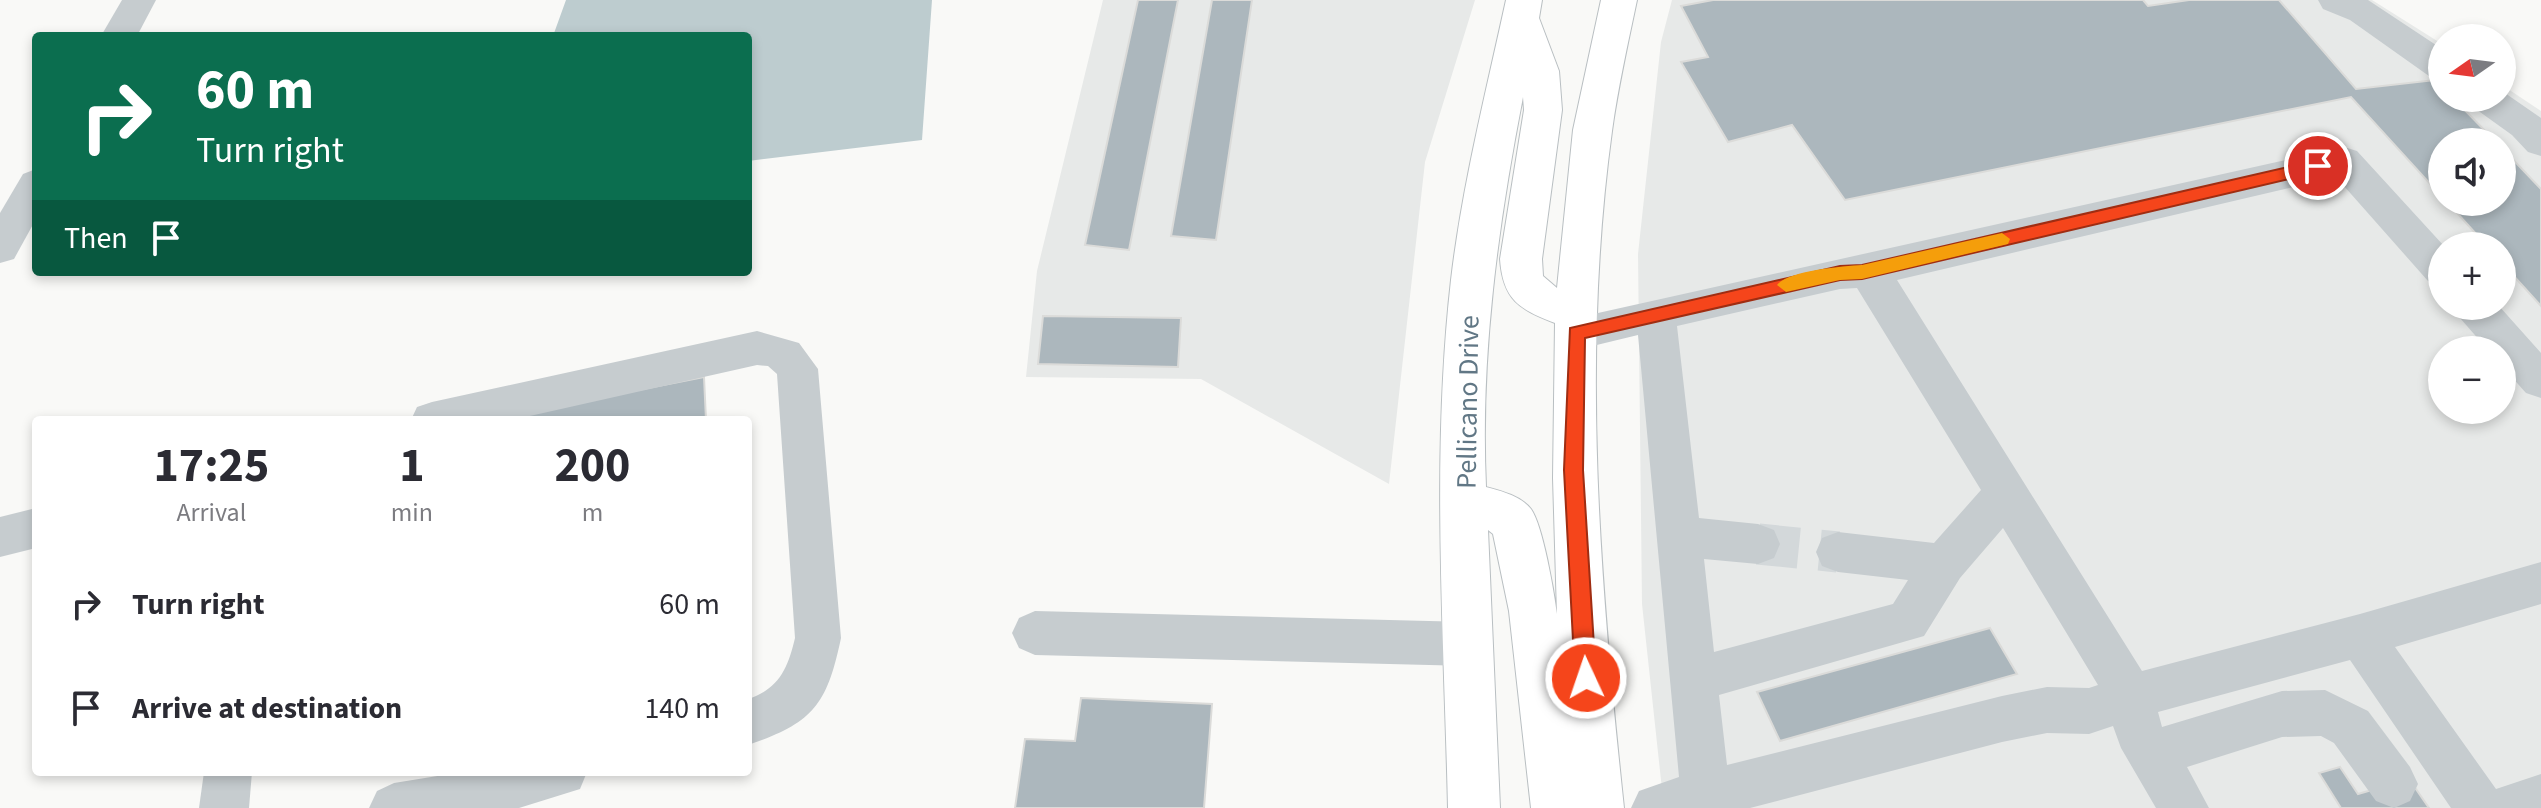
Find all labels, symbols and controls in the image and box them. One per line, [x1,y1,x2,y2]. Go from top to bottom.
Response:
north arrow [2428,24,2516,112]
map controls [2428,24,2516,424]
text: 60 m [196,51,314,130]
icon: right [64,64,168,168]
text: Turn right [196,125,344,176]
button: sound [2428,128,2516,216]
pin [2284,132,2352,200]
icon: arrive [2296,144,2340,188]
icon: arrive [144,216,188,260]
text: Then [64,217,128,260]
button: + [2428,232,2516,320]
street label: Pellicano Drive [1446,315,1490,489]
button: − [2428,336,2516,424]
text: 17:25 [153,432,269,500]
text: 1 [399,432,425,500]
text: 200 [554,432,630,500]
text: Arrival [176,494,246,531]
text: min [391,494,433,531]
text: m [582,494,603,531]
icon: right [64,582,108,626]
text: Turn right [132,583,264,626]
text: 60 m [659,583,720,626]
position arrow [1544,636,1628,720]
icon: arrive [64,686,108,730]
text: Arrive at destination [132,687,402,730]
text: 140 m [644,687,720,730]

